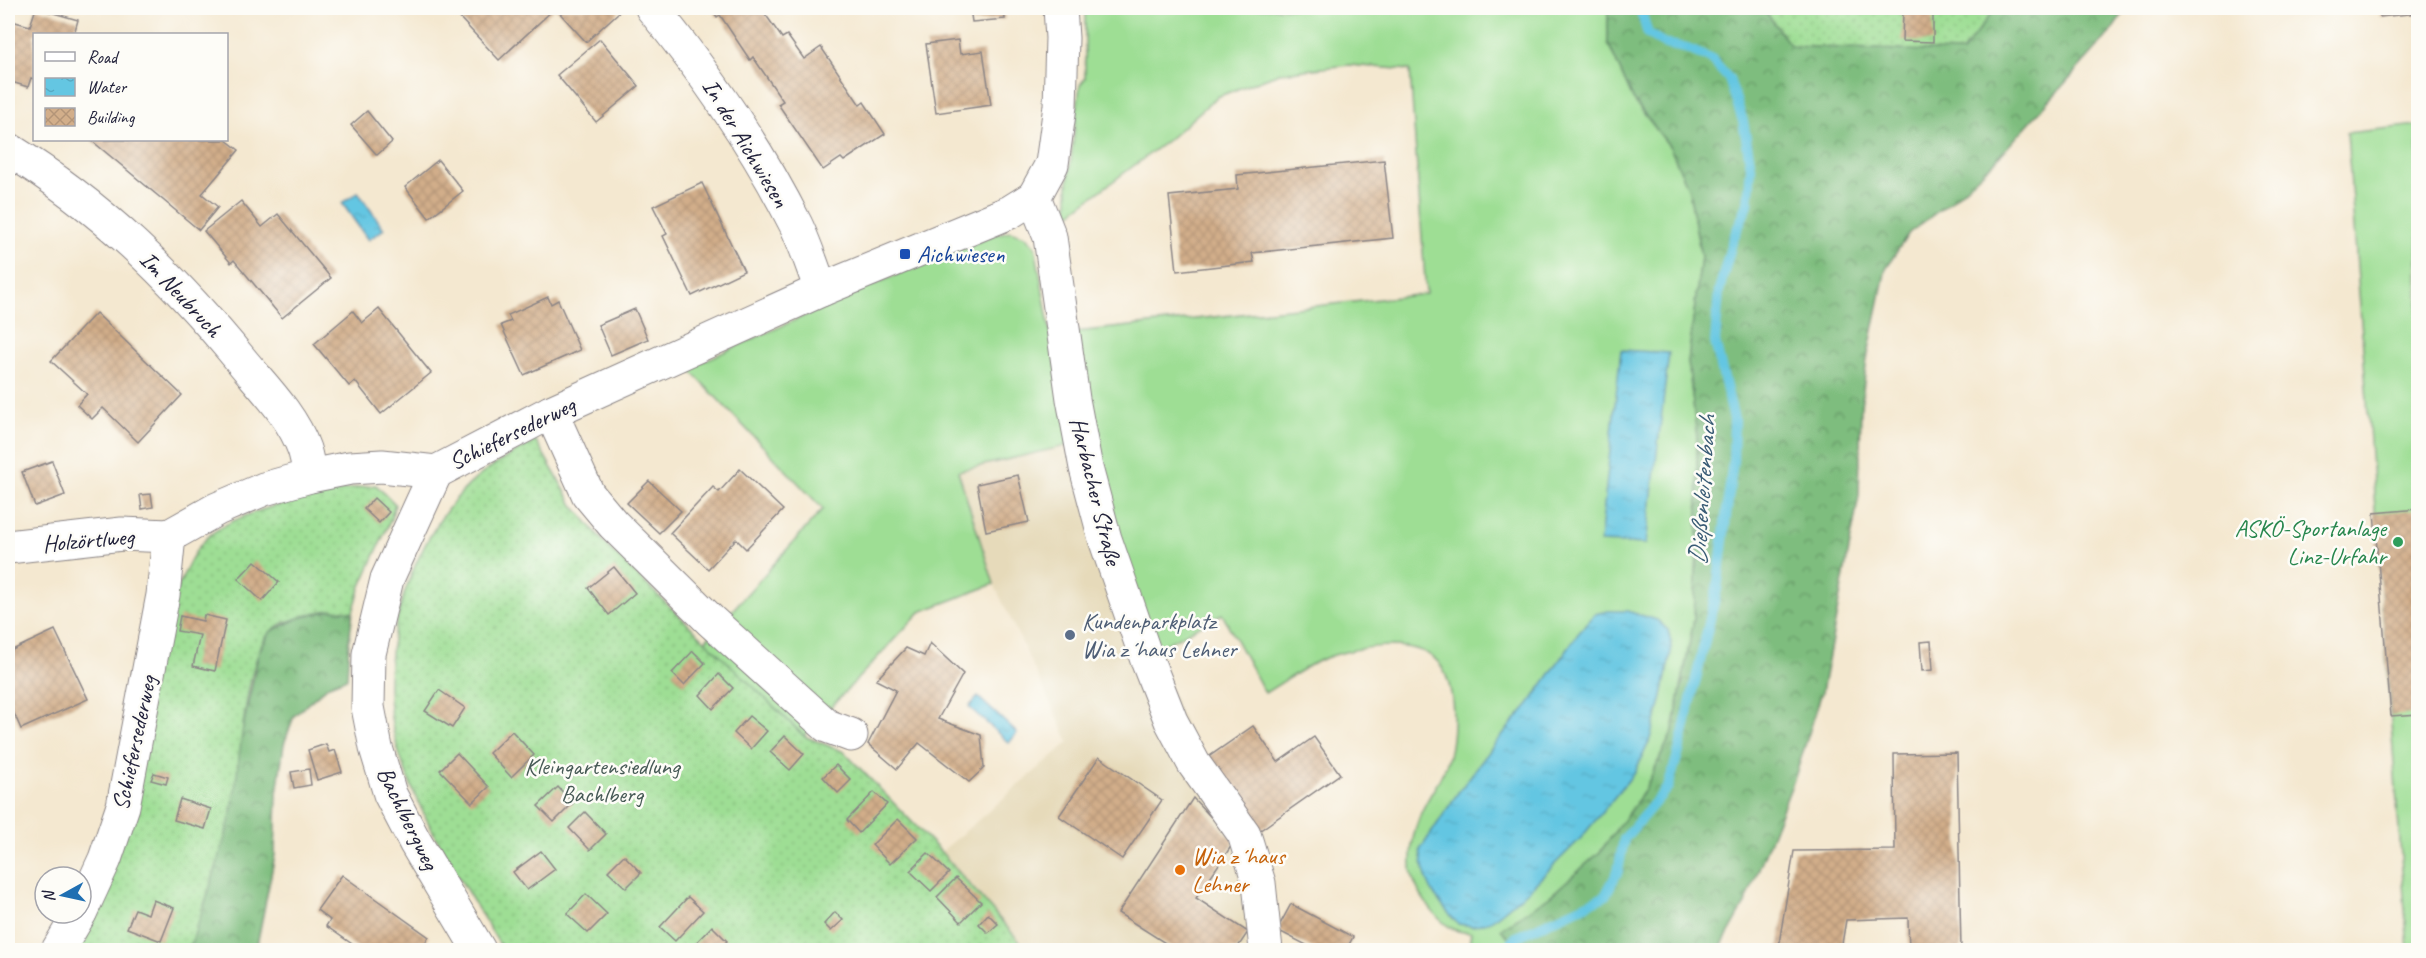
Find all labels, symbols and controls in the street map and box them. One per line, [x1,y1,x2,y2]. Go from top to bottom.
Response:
legend [33,33,228,141]
text: Road [87,46,120,68]
street label: In der Aichwiesen [696,73,796,213]
text: Water [87,76,128,98]
text: Building [87,106,136,128]
place label: Aichwiesen [917,239,1005,269]
street label: Im Neubruch [133,244,229,344]
marker: Aichwiesen [898,247,912,261]
street label: Schiefersederweg [444,389,581,476]
water label: Dießenleitenbach [1680,413,1724,566]
street label: Harbacher Straße [1063,414,1129,570]
place label: ASKÖ-Sportanlage Linz-Urfahr [2235,513,2388,571]
street label: Holzörtlweg [41,521,137,559]
marker: ASKÖ-Sportanlage Linz-Urfahr [2391,535,2405,549]
place label: Kundenparkplatz Wia z´haus Lehner [1082,606,1239,664]
marker: Kundenparkplatz Wia z´haus Lehner [1063,628,1077,642]
street label: Schiefersederweg [105,671,163,813]
park label: Kleingartensiedlung Bachlberg [524,751,682,809]
street label: Bachlbergweg [370,762,447,876]
place label: Wia z´haus Lehner [1192,841,1286,899]
marker: Wia z´haus Lehner [1173,863,1187,877]
north arrow [33,865,93,925]
text: N [38,888,60,903]

